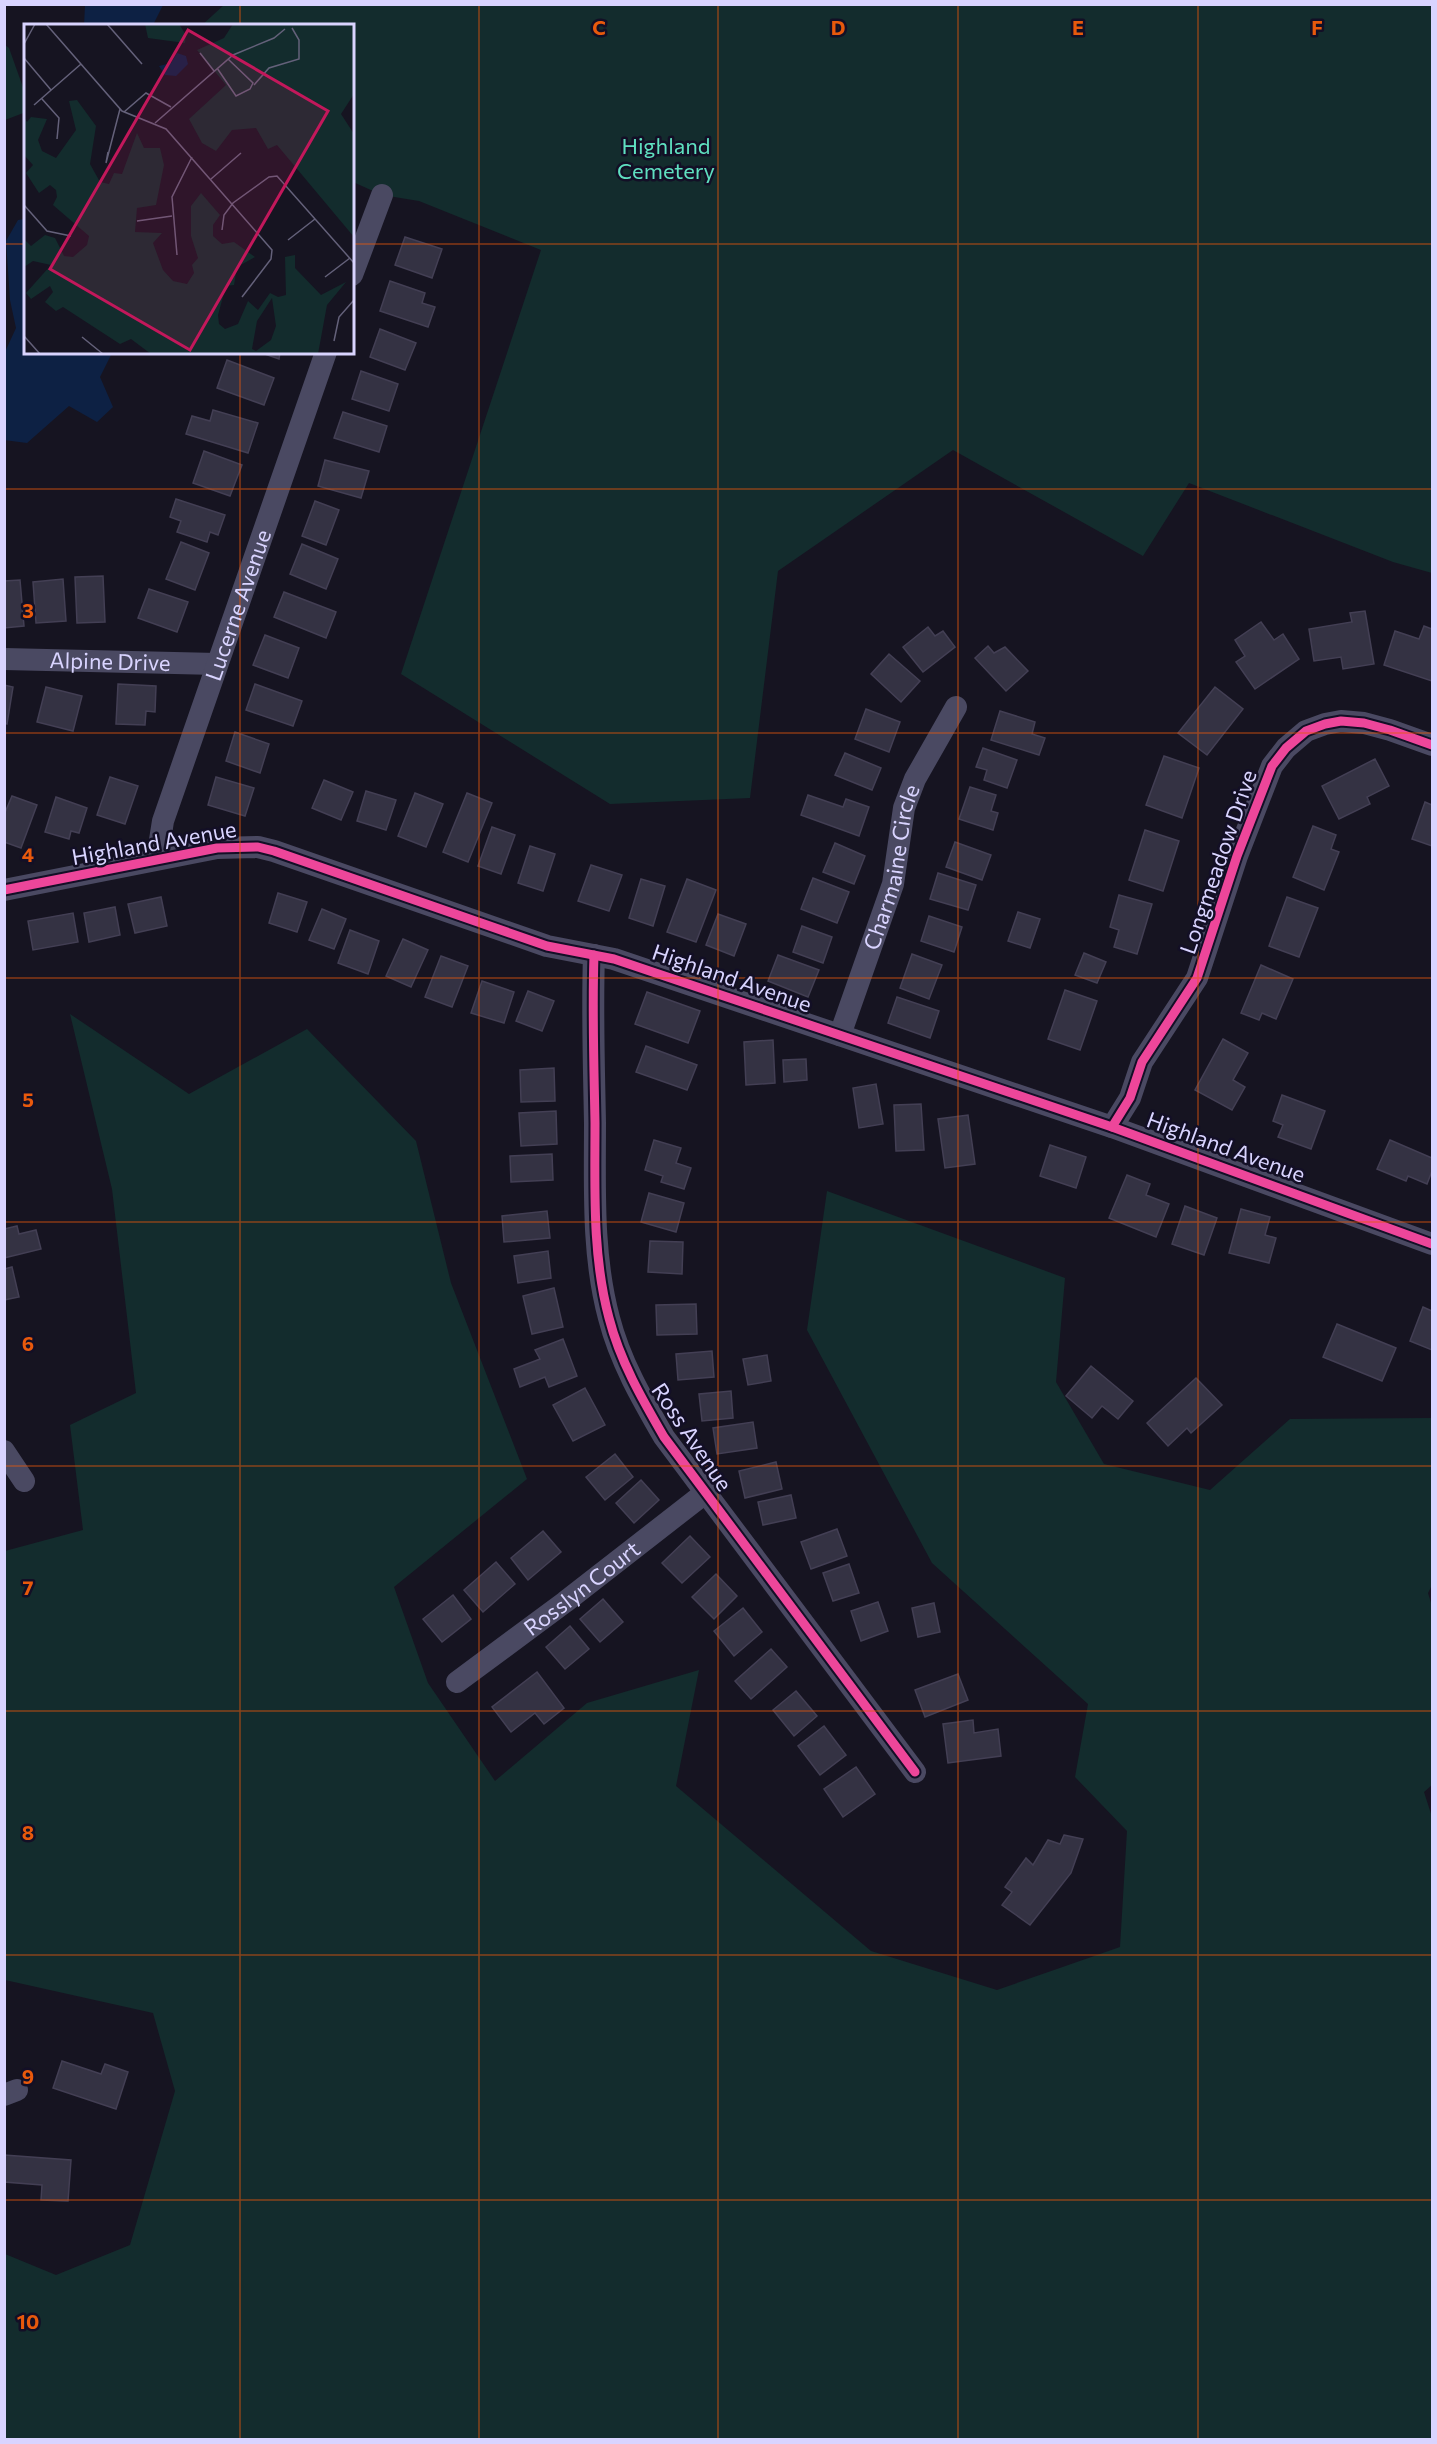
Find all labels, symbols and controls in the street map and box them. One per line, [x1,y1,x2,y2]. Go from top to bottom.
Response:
text: C [592,15,606,39]
text: D [831,15,845,39]
text: E [1072,15,1084,39]
text: F [1311,15,1323,39]
inset map [24,24,354,354]
park label: Highland Cemetery [617,132,715,184]
street label: Lucerne Avenue [199,526,276,684]
text: 3 [22,598,34,622]
street label: Alpine Drive [49,646,171,676]
street label: Longmeadow Drive [1173,766,1262,957]
street label: Charmaine Circle [857,780,925,953]
street label: Highland Avenue [70,815,238,870]
text: 4 [22,842,34,866]
street label: Highland Avenue [649,938,815,1017]
text: 5 [22,1087,34,1111]
street label: Highland Avenue [1143,1105,1309,1188]
text: 6 [22,1331,34,1355]
street label: Ross Avenue [646,1378,738,1496]
street label: Rosslyn Court [518,1535,645,1641]
text: 7 [23,1575,34,1599]
text: 8 [22,1820,34,1844]
text: 9 [22,2064,34,2088]
text: 10 [17,2309,39,2333]

